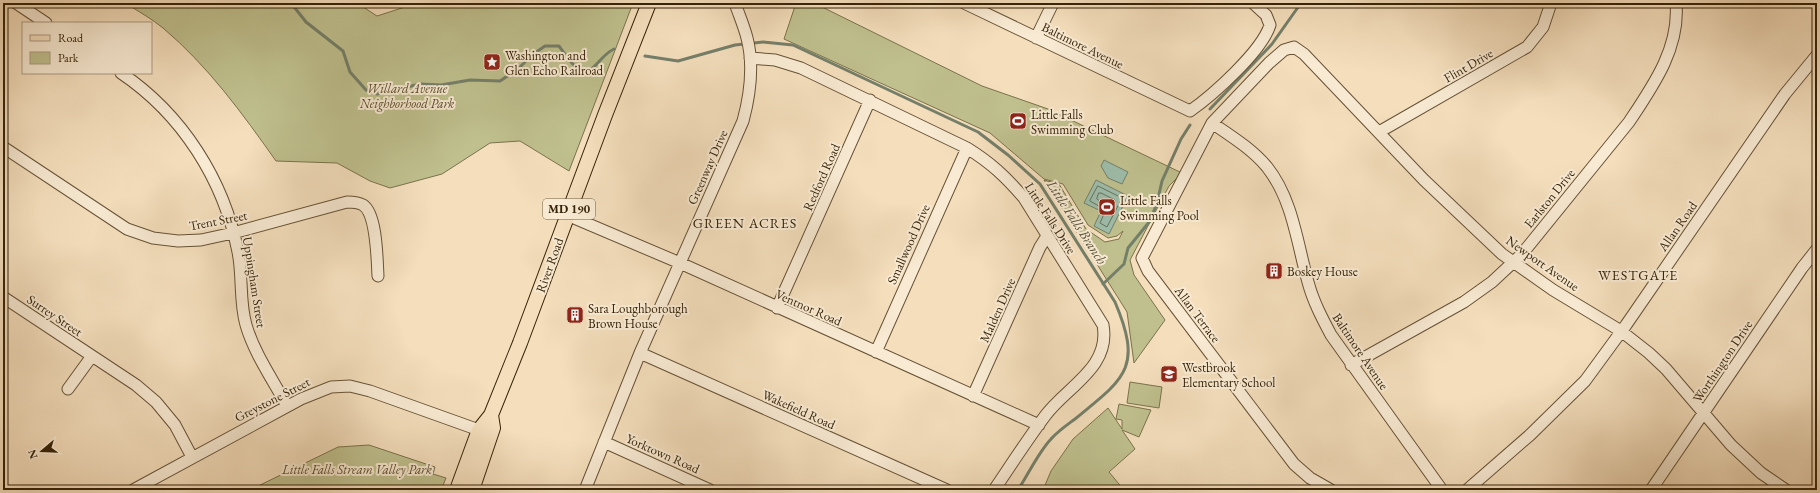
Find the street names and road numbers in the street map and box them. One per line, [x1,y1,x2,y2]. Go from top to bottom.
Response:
street label: Baltimore Avenue [1039,18,1127,73]
street label: Flint Drive [1440,45,1496,86]
street label: Greenway Drive [683,127,732,207]
street label: Redford Road [799,141,844,213]
street label: Earlston Drive [1520,165,1579,231]
street label: Little Falls Drive [1021,179,1080,257]
street label: Allan Road [1653,198,1701,255]
road number: MD 190 [543,199,595,219]
street label: Smallwood Drive [883,201,934,287]
street label: Trent Street [188,207,249,234]
street label: Newport Avenue [1503,232,1583,295]
street label: Uppingham Street [239,235,270,329]
street label: River Road [532,235,567,295]
street label: Malden Drive [976,275,1019,345]
street label: Allan Terrace [1170,282,1224,346]
street label: Ventnor Road [773,285,845,330]
street label: Surrey Street [24,291,86,340]
street label: Baltimore Avenue [1329,310,1393,393]
street label: Worthington Drive [1689,317,1756,406]
street label: Greystone Street [232,373,313,426]
street label: Wakefield Road [760,386,838,433]
street label: Yorktown Road [623,430,703,477]

